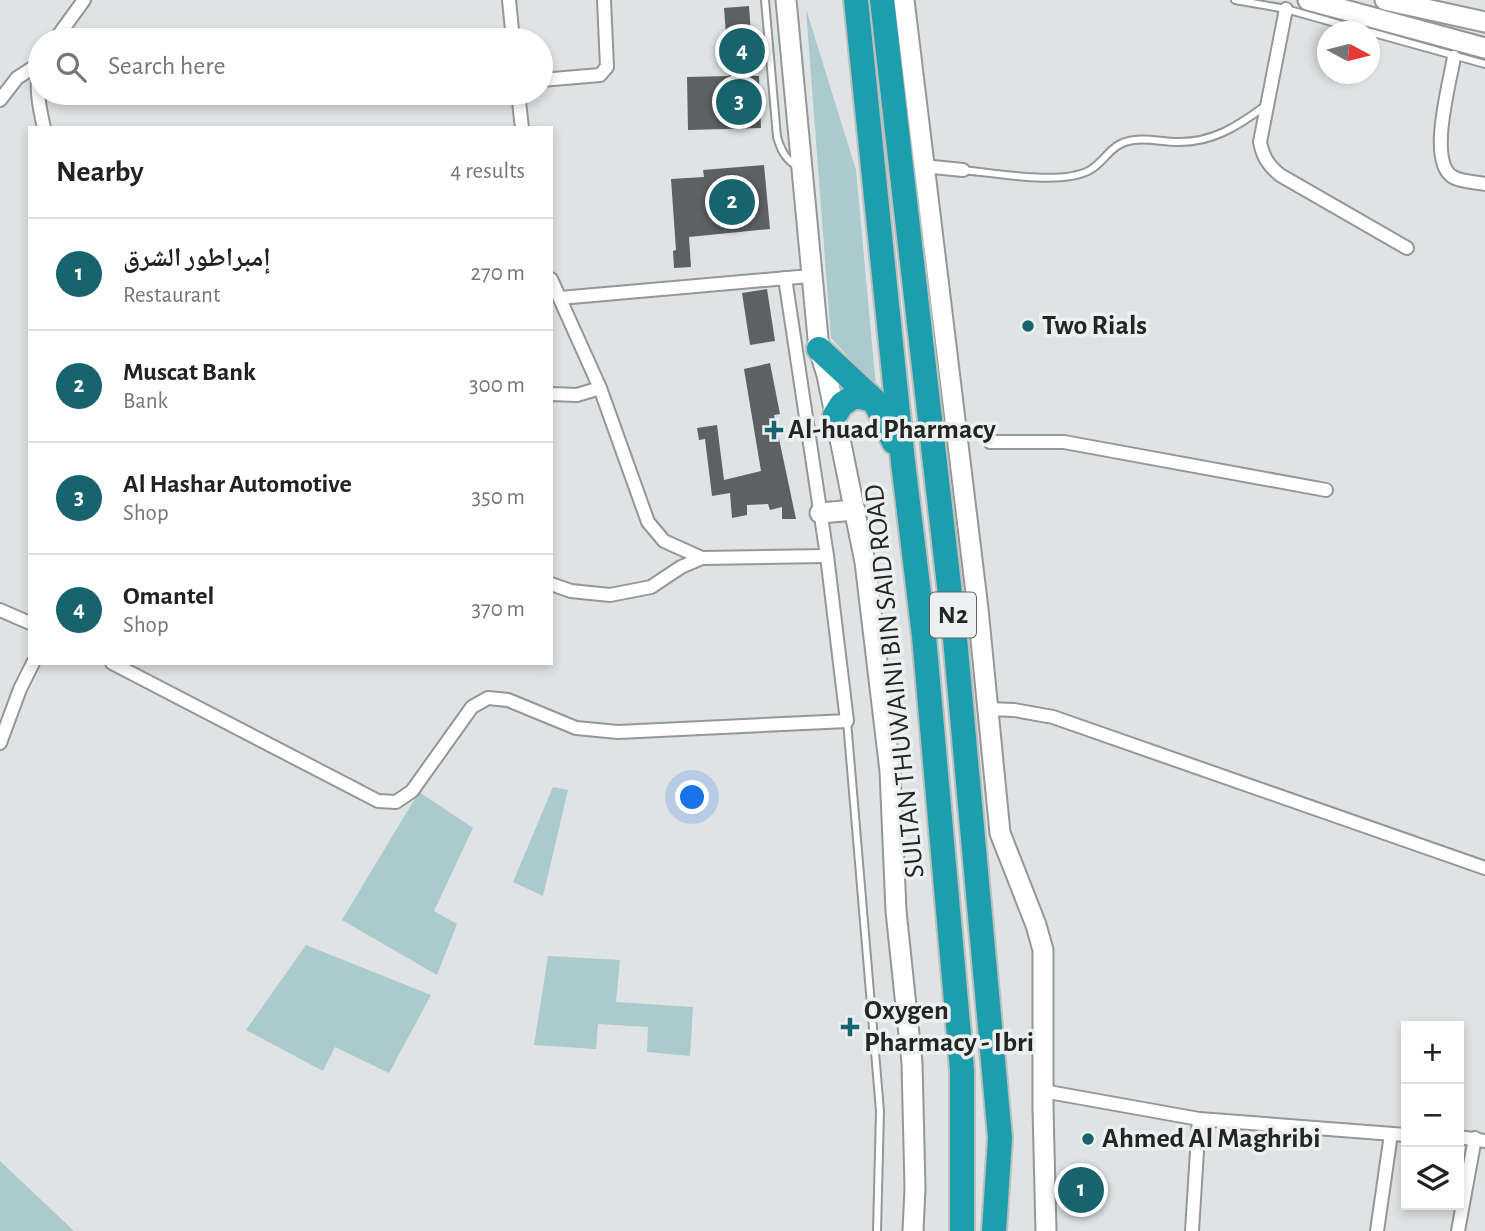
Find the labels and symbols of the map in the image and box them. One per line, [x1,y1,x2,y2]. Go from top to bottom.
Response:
north arrow [1317,21,1380,84]
pin: 4 [719,25,765,77]
pin: 3 [716,76,762,128]
pin: 2 [709,176,755,228]
place label: Two Rials [1042,312,1147,340]
marker: Two Rials [1020,318,1036,334]
place label: Al-huad Pharmacy [788,416,996,444]
marker: Al-huad Pharmacy [766,422,782,438]
street label: SULTAN THUWAINI BIN SAID ROAD [860,483,930,879]
road number: N2 [930,593,976,638]
your location [675,780,709,814]
place label: Oxygen Pharmacy - Ibri [864,997,1034,1057]
marker: Oxygen Pharmacy - Ibri [842,1019,858,1035]
place label: Ahmed Al Maghribi [1102,1125,1321,1153]
marker: Ahmed Al Maghribi [1080,1131,1096,1147]
pin: 1 [1058,1164,1104,1216]

